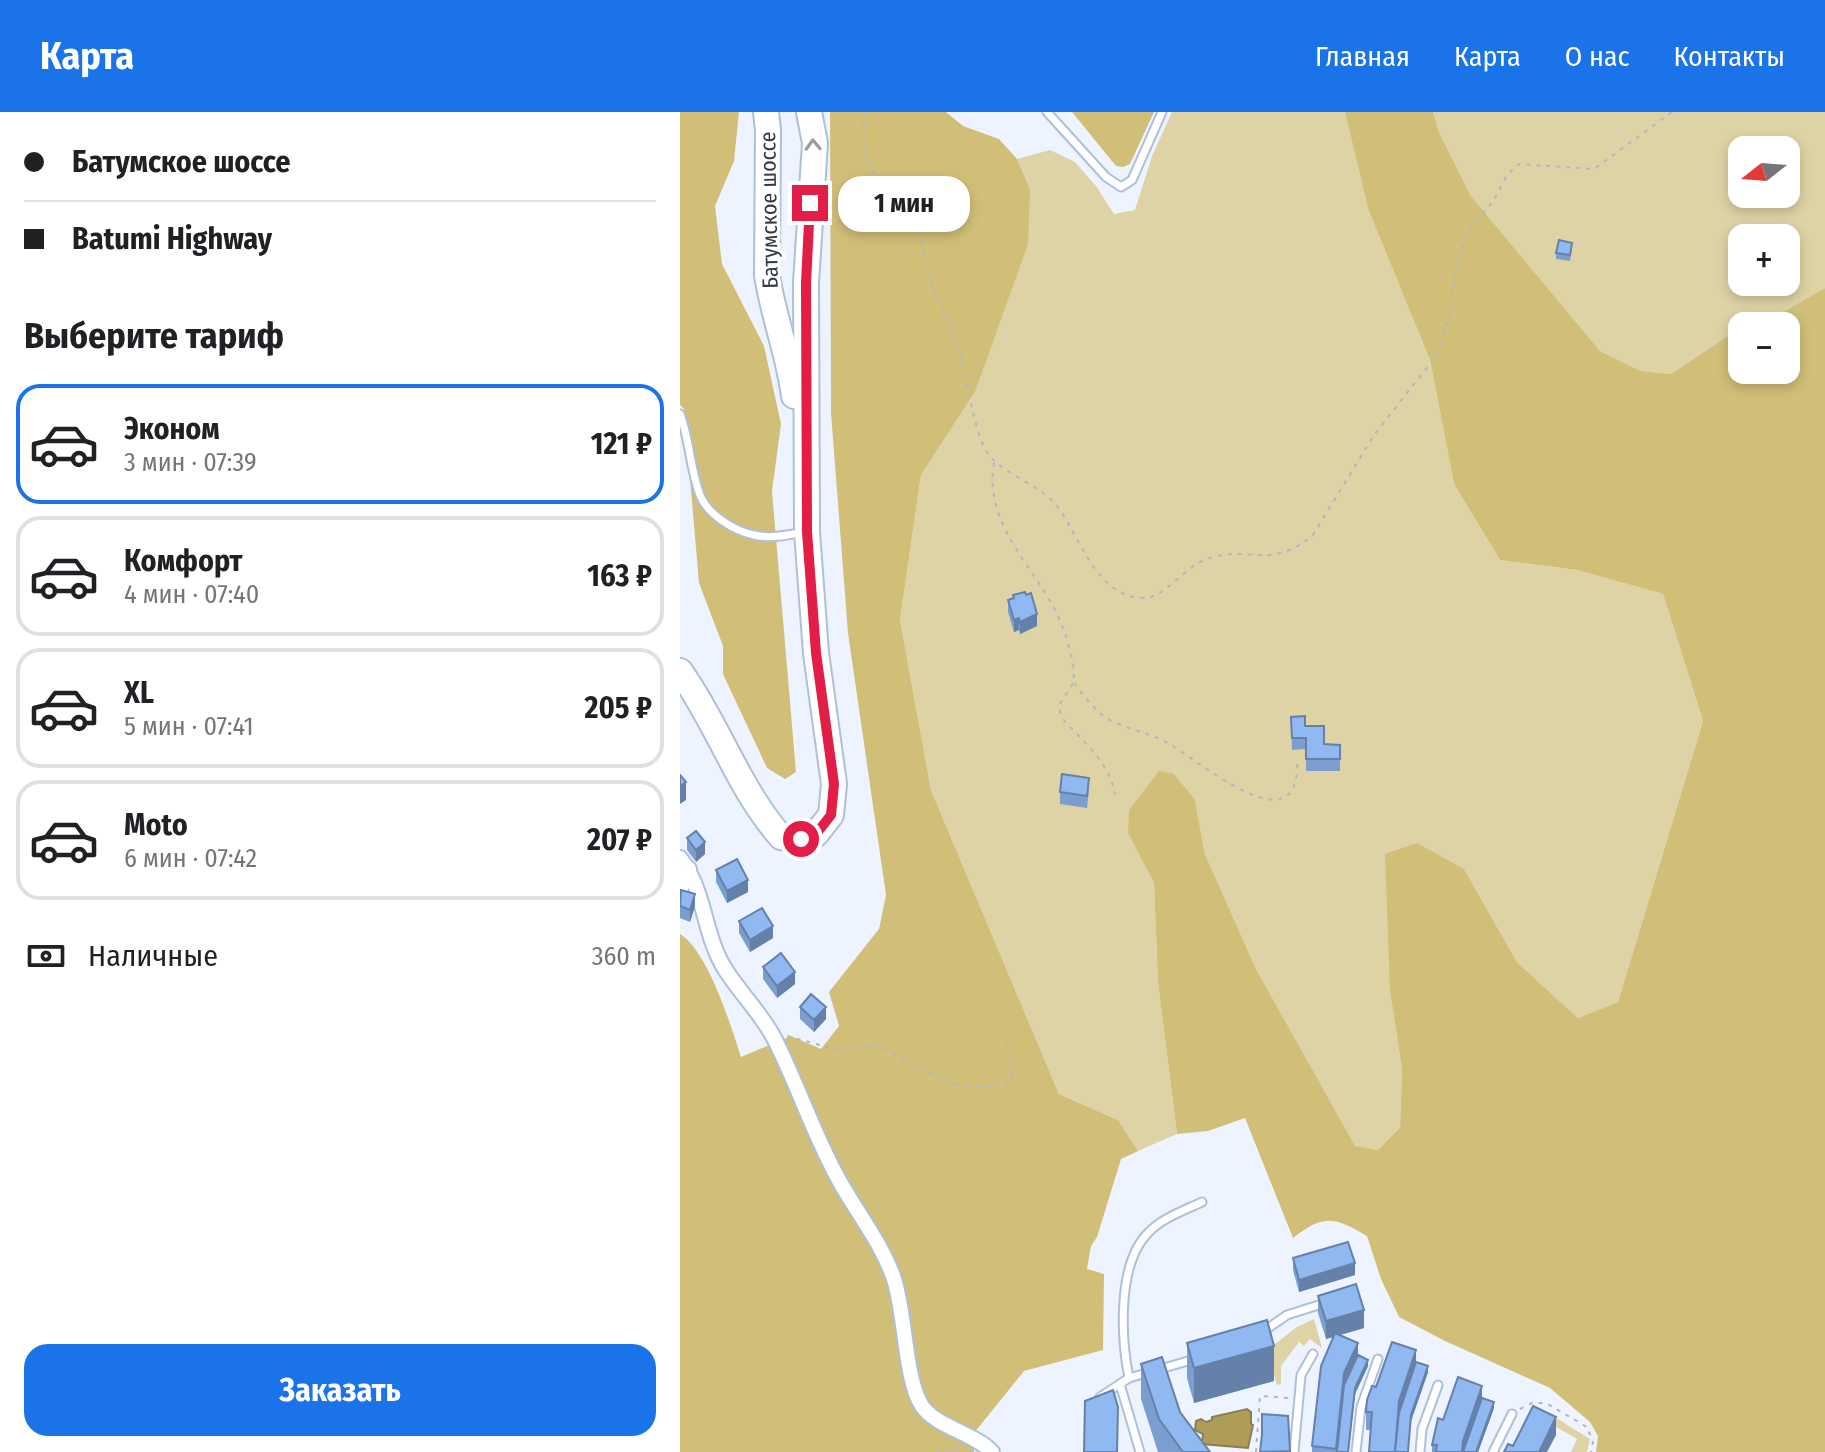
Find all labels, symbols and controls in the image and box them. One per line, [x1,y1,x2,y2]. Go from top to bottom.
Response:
text: Карта [40,33,134,79]
text: Главная [1315,40,1410,73]
text: Карта [1454,40,1521,73]
text: О нас [1565,40,1630,73]
text: Контакты [1674,40,1785,73]
street label: Батумское шоссе [754,131,784,289]
north arrow [1728,136,1800,208]
map controls [1728,136,1800,384]
one-way arrow [805,138,822,150]
text: Батумское шоссе [72,144,291,180]
callout: 1 мин [838,175,970,231]
route end [792,185,828,221]
text: 1 мин [874,188,934,219]
text: Batumi Highway [72,221,272,257]
button: + [1728,224,1800,296]
button: − [1728,312,1800,384]
text: Выберите тариф [24,314,284,358]
icon: car [28,408,100,480]
text: Эконом [124,411,220,447]
text: 121 ₽ [591,426,652,462]
text: 3 мин · 07:39 [124,447,257,478]
icon: car [28,540,100,612]
text: Комфорт [124,543,242,579]
text: 163 ₽ [587,558,652,594]
text: 4 мин · 07:40 [124,579,259,610]
icon: car [28,672,100,744]
text: XL [124,675,154,711]
text: 205 ₽ [585,690,652,726]
text: 5 мин · 07:41 [124,711,254,742]
icon: car [28,804,100,876]
text: Moto [124,807,188,843]
route start [783,821,819,857]
text: 207 ₽ [587,822,652,858]
text: 6 мин · 07:42 [124,843,257,874]
icon: cash [24,934,68,978]
text: Наличные [88,938,218,974]
text: 360 m [592,941,656,972]
button: Заказать [24,1344,656,1436]

